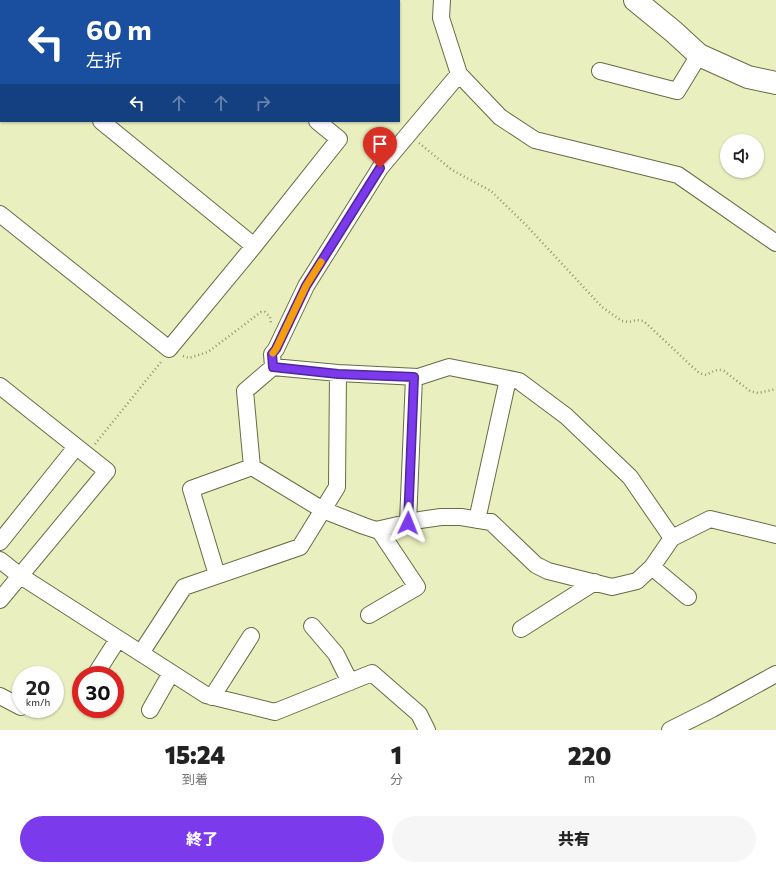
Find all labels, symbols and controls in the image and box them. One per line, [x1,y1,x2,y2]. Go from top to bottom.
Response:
text: 60 m [86,12,152,46]
icon: left [20,16,72,68]
text: 左折 [86,49,122,71]
icon: left [126,92,148,114]
icon: ahead [168,92,190,114]
icon: ahead [210,92,232,114]
icon: right [252,92,274,114]
pin [363,127,397,168]
icon: arrive [369,133,391,155]
map controls [720,134,764,178]
button: sound [720,134,764,178]
position arrow [387,502,429,544]
speed limit sign: 30 [72,666,124,718]
text: 20 [26,675,50,699]
text: km/h [26,696,50,708]
text: 15:24 [165,740,225,769]
text: 1 [391,740,402,769]
text: 220 [568,741,611,770]
text: m [584,770,595,786]
text: 到着 [182,771,208,787]
text: 分 [390,771,403,787]
button: 終了 [20,816,384,862]
button: 共有 [392,816,756,862]

